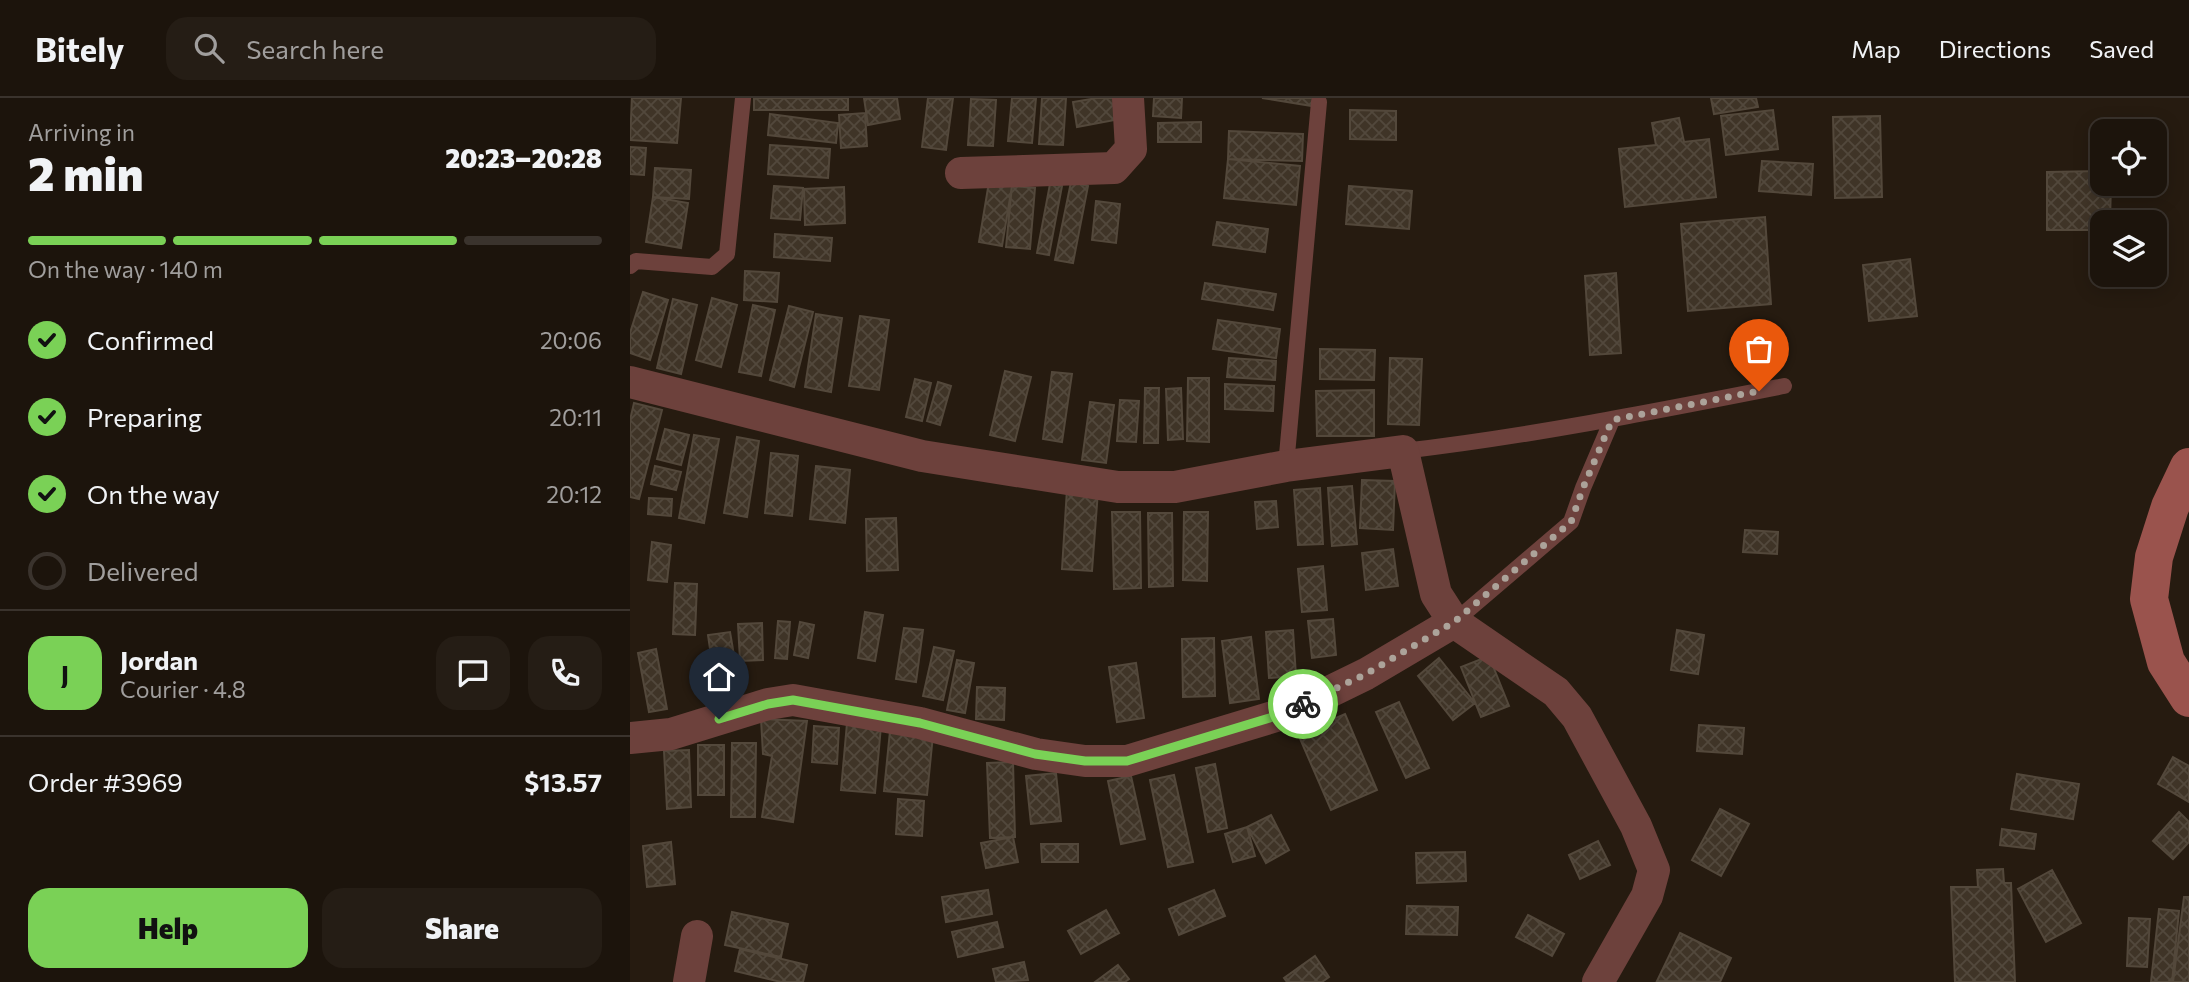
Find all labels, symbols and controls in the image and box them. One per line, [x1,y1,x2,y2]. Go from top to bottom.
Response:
search box [166,17,656,80]
text: Bitely [35,28,124,69]
icon: search [190,29,228,67]
text: Search here [246,33,384,64]
text: Map [1851,34,1901,63]
text: Directions [1939,34,2051,63]
text: Saved [2089,34,2154,63]
text: Arriving in [28,118,135,146]
map controls [2090,119,2167,287]
button: locate [2090,119,2167,196]
text: 20:23–20:28 [445,142,602,173]
text: 2 min [28,144,144,200]
button: layers [2090,210,2167,287]
text: On the way · 140 m [28,255,223,283]
pin [1729,319,1789,391]
icon: check [28,321,66,359]
text: Confirmed [87,324,214,355]
text: 20:06 [540,326,602,354]
icon: bag [1740,330,1778,368]
icon: check [28,398,66,436]
text: Preparing [87,401,202,432]
text: 20:11 [549,403,602,431]
icon: check [28,475,66,513]
text: On the way [87,478,220,509]
text: 20:12 [546,480,602,508]
text: Delivered [87,555,198,586]
button: chat [436,636,510,710]
button: phone [528,636,602,710]
text: Jordan [120,644,198,675]
pin [689,647,749,719]
text: J [61,658,69,689]
icon: home [700,658,738,696]
courier [1268,669,1338,739]
text: Courier · 4.8 [120,675,246,703]
icon: bike [1284,685,1322,723]
text: Order #3969 [28,766,183,797]
text: $13.57 [524,766,602,797]
button: Help [28,888,308,968]
button: Share [322,888,602,968]

